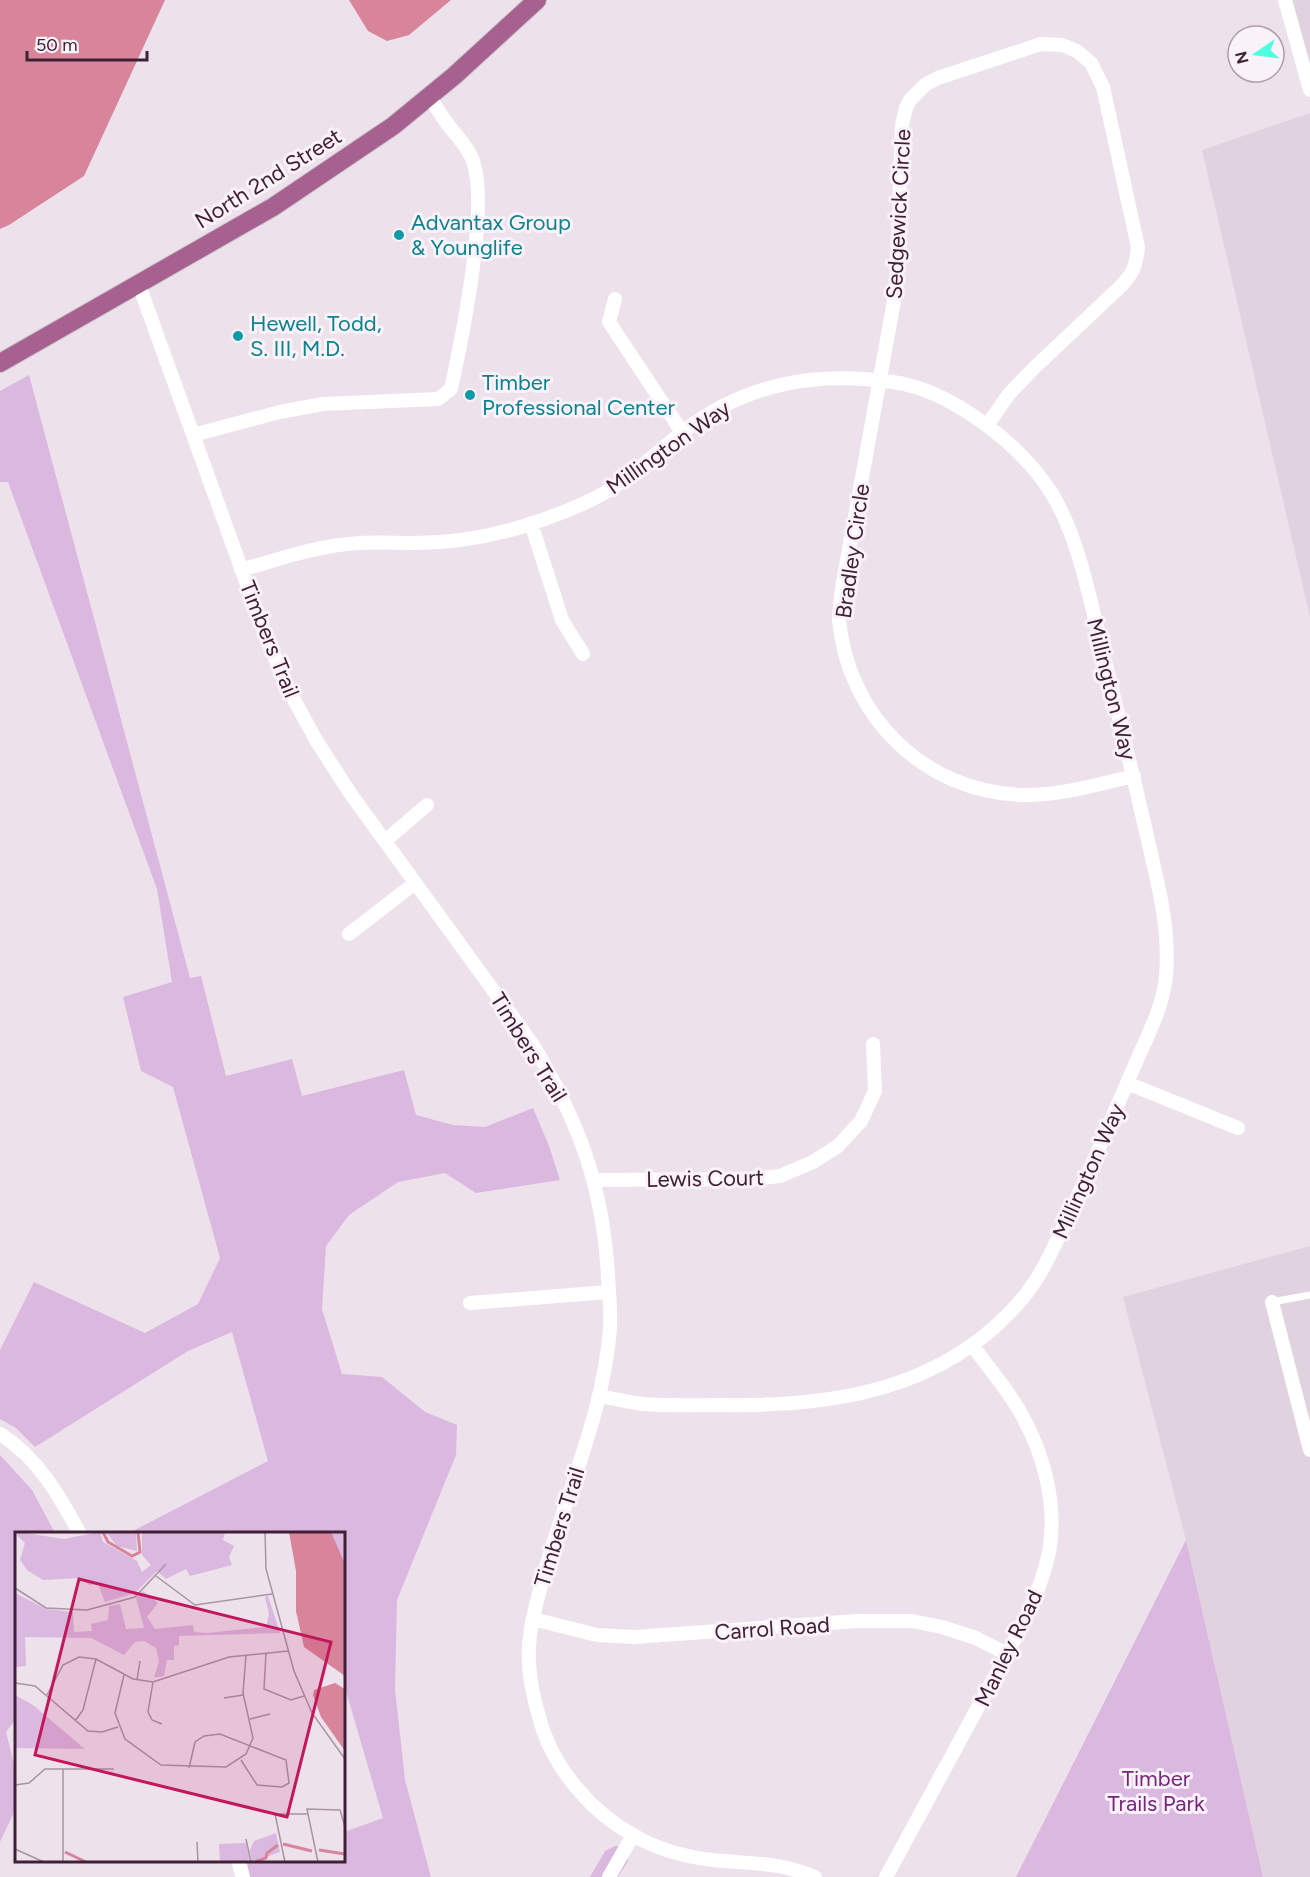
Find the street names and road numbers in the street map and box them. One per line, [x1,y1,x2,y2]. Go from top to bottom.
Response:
street label: North 2nd Street [190,123,347,234]
street label: Sedgewick Circle [881,128,916,300]
street label: Millington Way [601,394,736,500]
street label: Bradley Circle [830,482,875,620]
street label: Timbers Trail [234,577,305,702]
street label: Millington Way [1081,615,1142,763]
street label: Timbers Trail [484,988,573,1107]
street label: Millington Way [1047,1099,1131,1243]
street label: Lewis Court [646,1164,764,1193]
street label: Timbers Trail [528,1464,590,1590]
street label: Manley Road [969,1586,1048,1711]
street label: Carrol Road [713,1611,831,1646]

